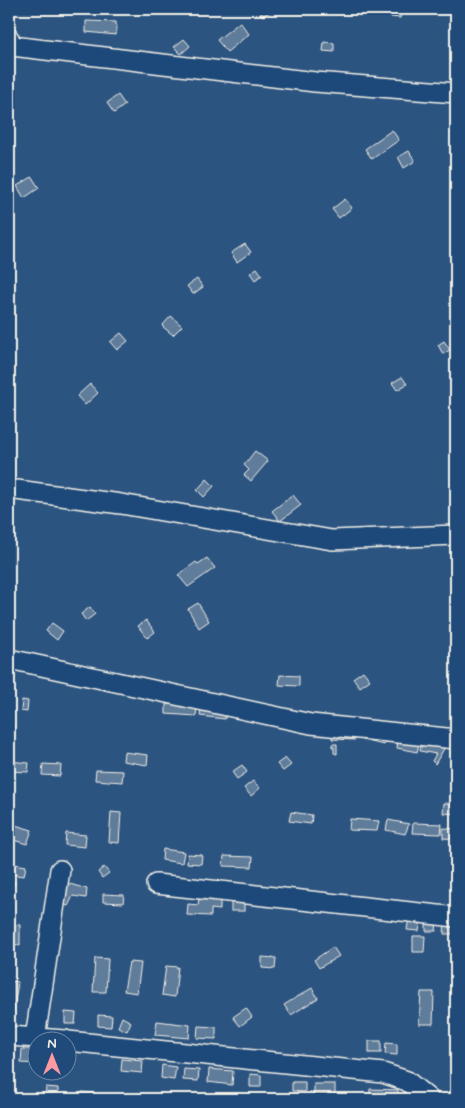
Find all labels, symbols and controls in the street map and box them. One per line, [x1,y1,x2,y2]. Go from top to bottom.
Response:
north arrow [28,1030,78,1080]
text: N [47,1035,57,1053]

